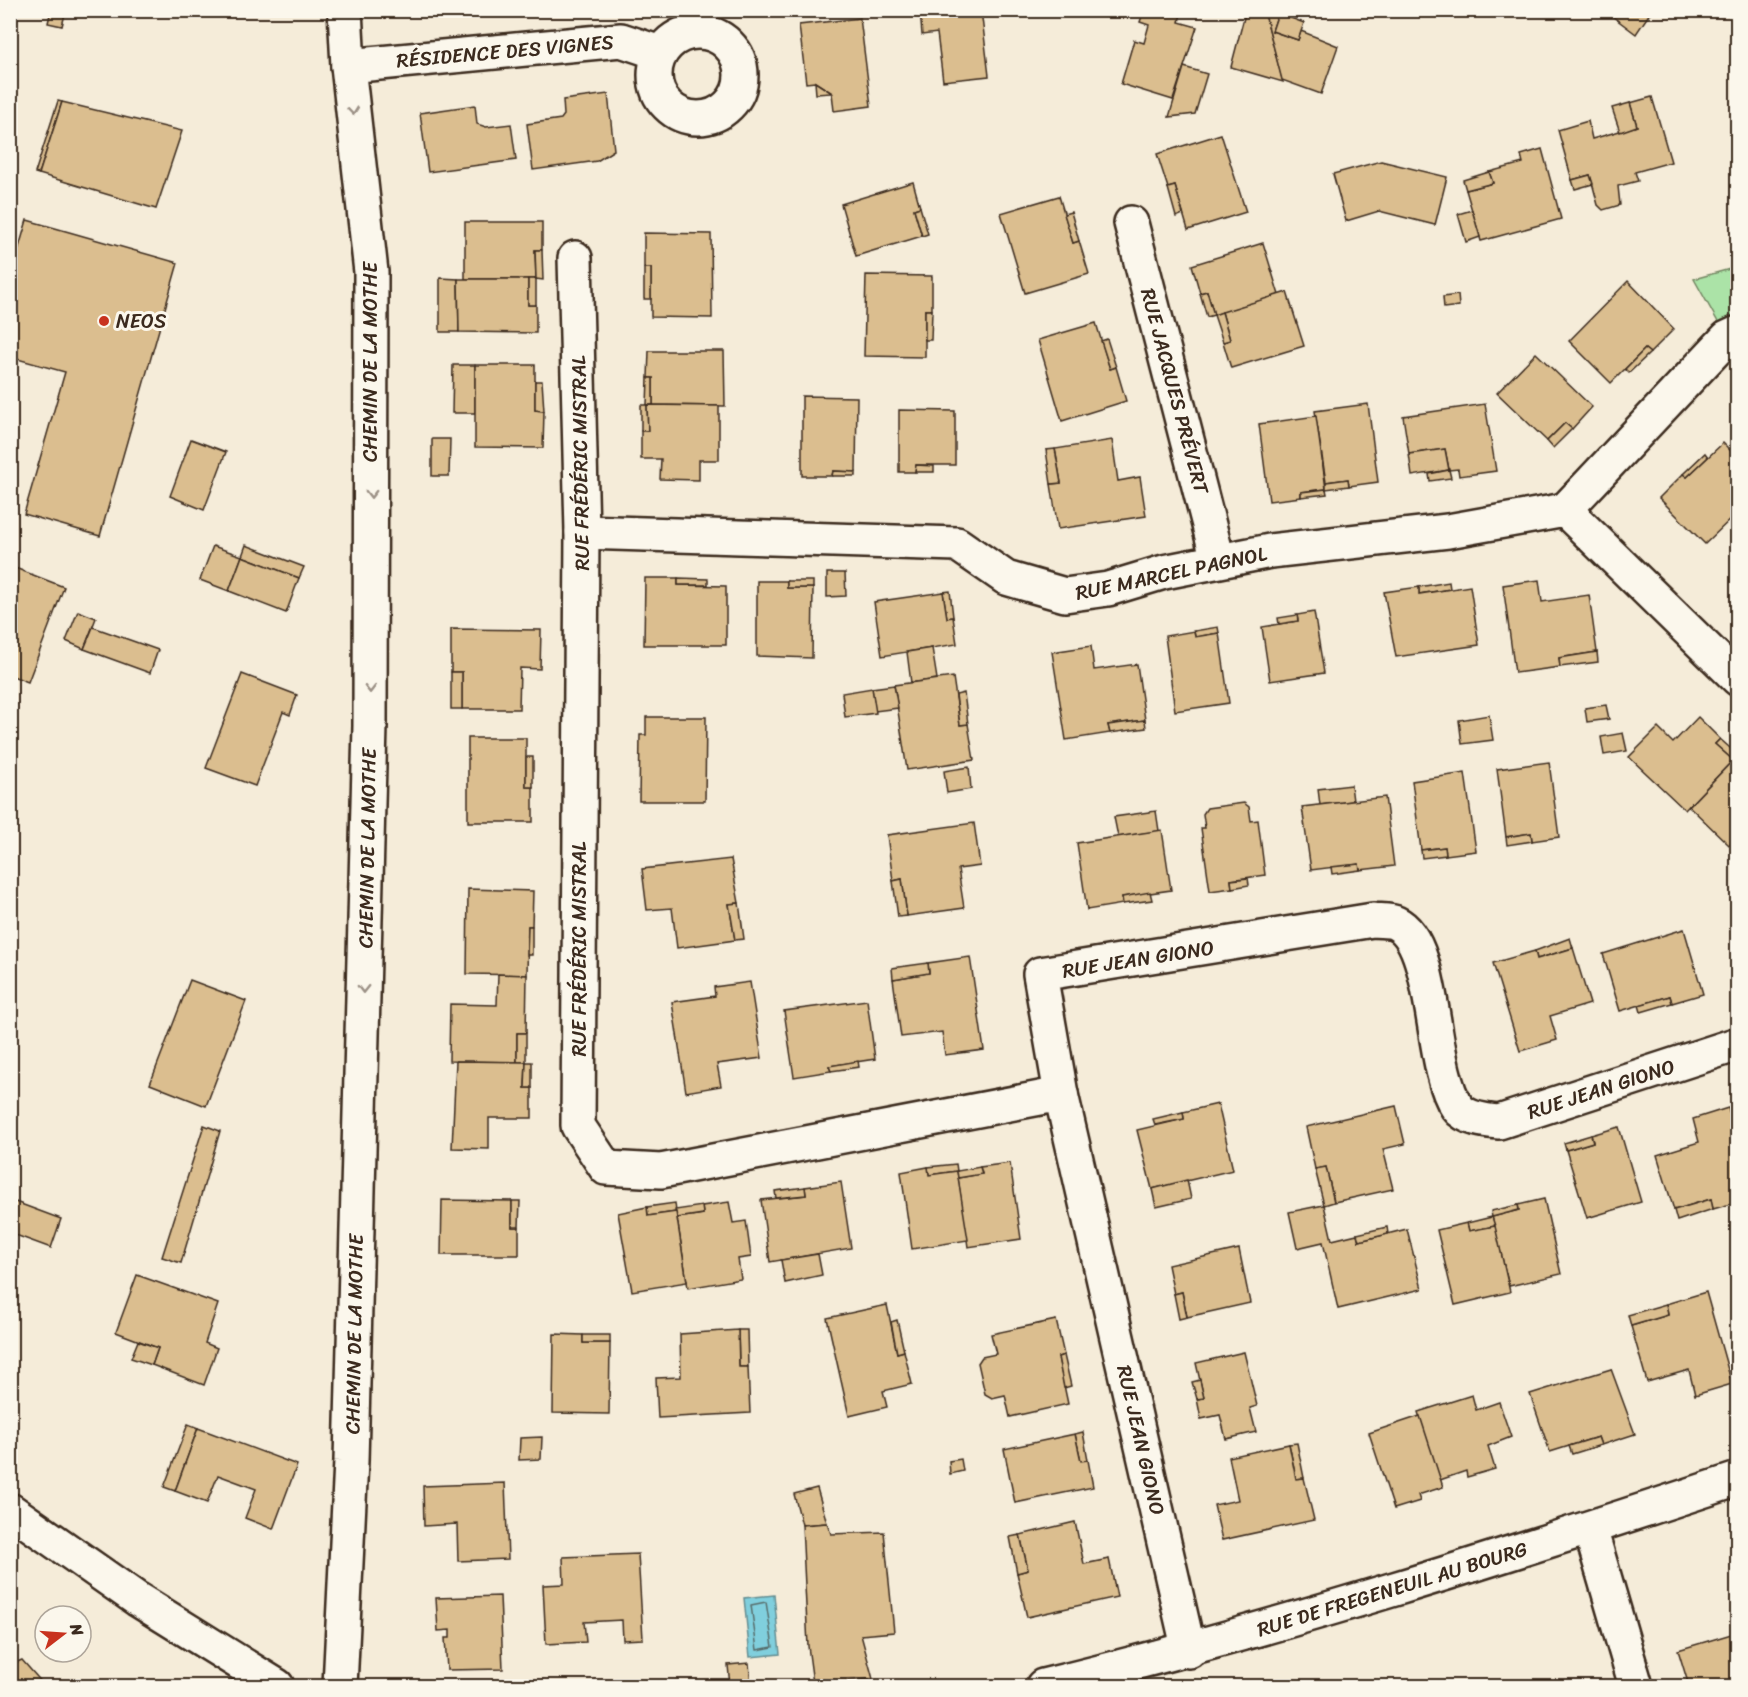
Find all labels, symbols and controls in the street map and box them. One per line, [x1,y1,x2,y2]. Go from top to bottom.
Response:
street label: RÉSIDENCE DES VIGNES [395,25,616,78]
one-way arrow [346,106,359,115]
street label: CHEMIN DE LA MOTHE [353,260,388,462]
street label: RUE JACQUES PRÉVERT [1130,284,1219,500]
place label: NEOS [116,304,167,339]
marker: NEOS [97,314,111,328]
street label: RUE FRÉDÉRIC MISTRAL [561,354,600,571]
one-way arrow [364,489,377,498]
street label: RUE MARCEL PAGNOL [1072,536,1271,611]
one-way arrow [364,684,376,693]
street label: CHEMIN DE LA MOTHE [348,746,387,948]
street label: RUE FRÉDÉRIC MISTRAL [562,841,597,1057]
street label: RUE JEAN GIONO [1060,930,1216,989]
one-way arrow [357,984,369,993]
street label: RUE JEAN GIONO [1523,1049,1679,1130]
street label: CHEMIN DE LA MOTHE [335,1232,374,1434]
street label: RUE JEAN GIONO [1106,1362,1175,1519]
street label: RUE DE FREGENEUIL AU BOURG [1253,1532,1532,1647]
north arrow [33,1604,93,1664]
text: N [61,1619,93,1640]

